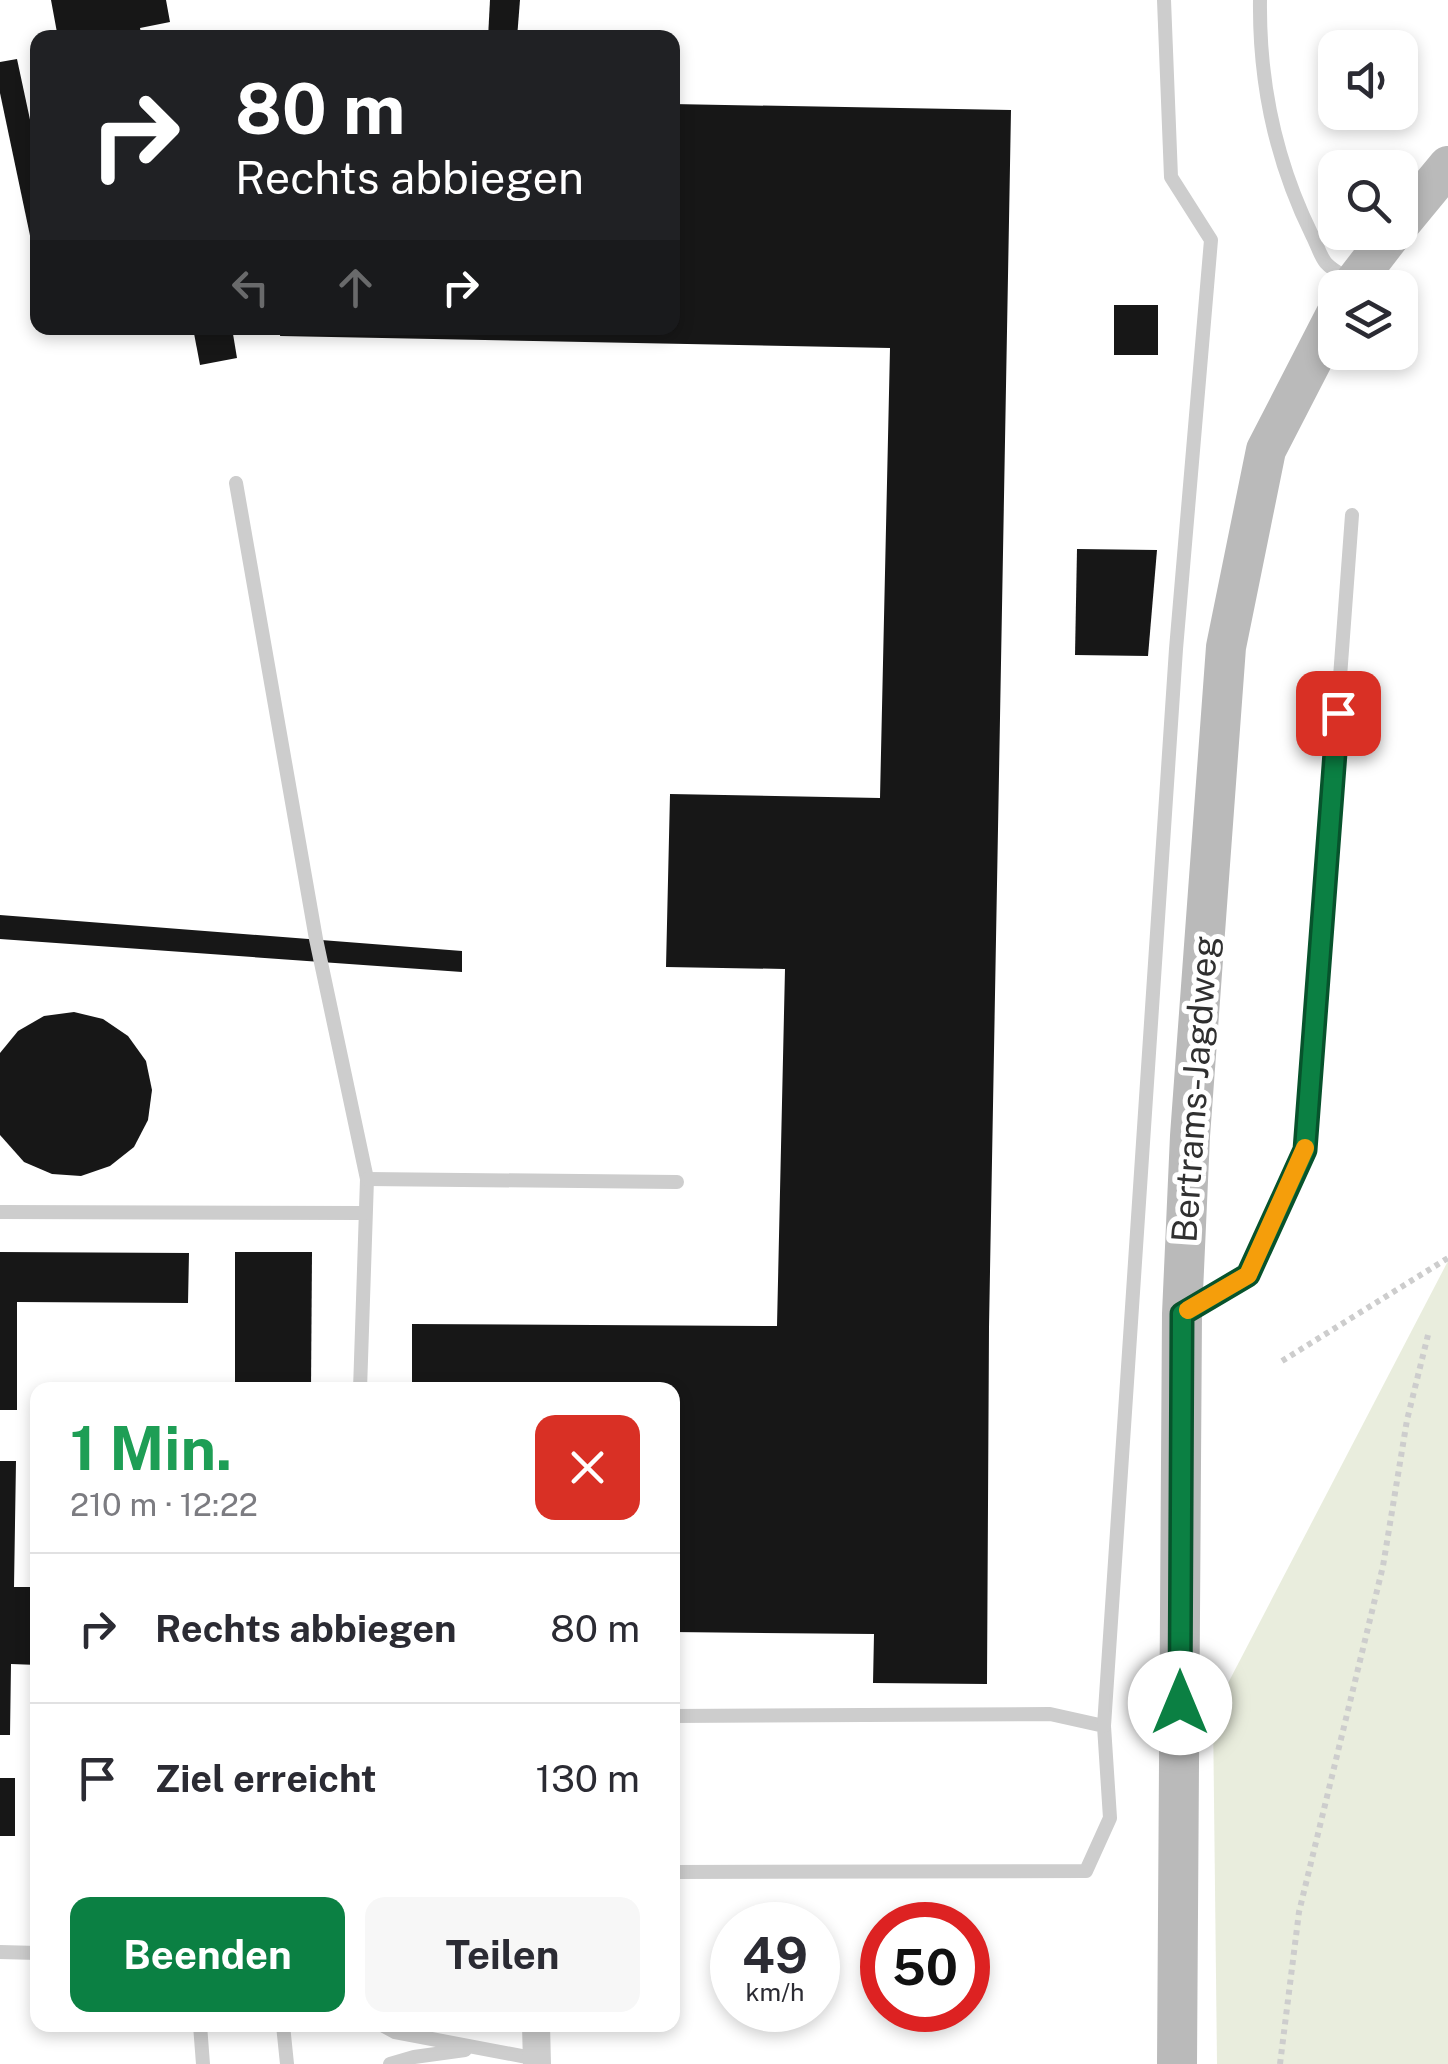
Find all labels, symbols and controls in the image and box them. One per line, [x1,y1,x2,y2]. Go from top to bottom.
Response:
map controls [1318,30,1418,370]
button: sound [1318,30,1418,130]
text: 80 m [235,67,405,150]
icon: right [70,70,200,200]
button: search [1318,150,1418,250]
text: Rechts abbiegen [235,151,584,204]
icon: left [223,260,278,315]
icon: ahead [328,260,383,315]
icon: right [433,260,488,315]
button: layers [1318,270,1418,370]
pin [1296,671,1381,756]
icon: arrive [1311,686,1366,741]
street label: Bertrams-Jagdweg [1163,934,1226,1244]
text: 1 Min. [70,1413,232,1484]
button: close [535,1415,640,1520]
text: 210 m · 12:22 [70,1486,258,1523]
icon: right [70,1601,125,1656]
text: Rechts abbiegen [155,1606,457,1651]
text: 80 m [550,1606,640,1651]
position arrow [1128,1651,1232,1755]
icon: arrive [70,1751,125,1806]
text: Ziel erreicht [155,1756,377,1801]
text: 130 m [535,1756,640,1801]
button: Beenden [70,1897,345,2012]
button: Teilen [365,1897,640,2012]
speed limit sign: 50 [860,1902,990,2032]
text: 49 [742,1925,808,1984]
text: km/h [746,1977,804,2007]

